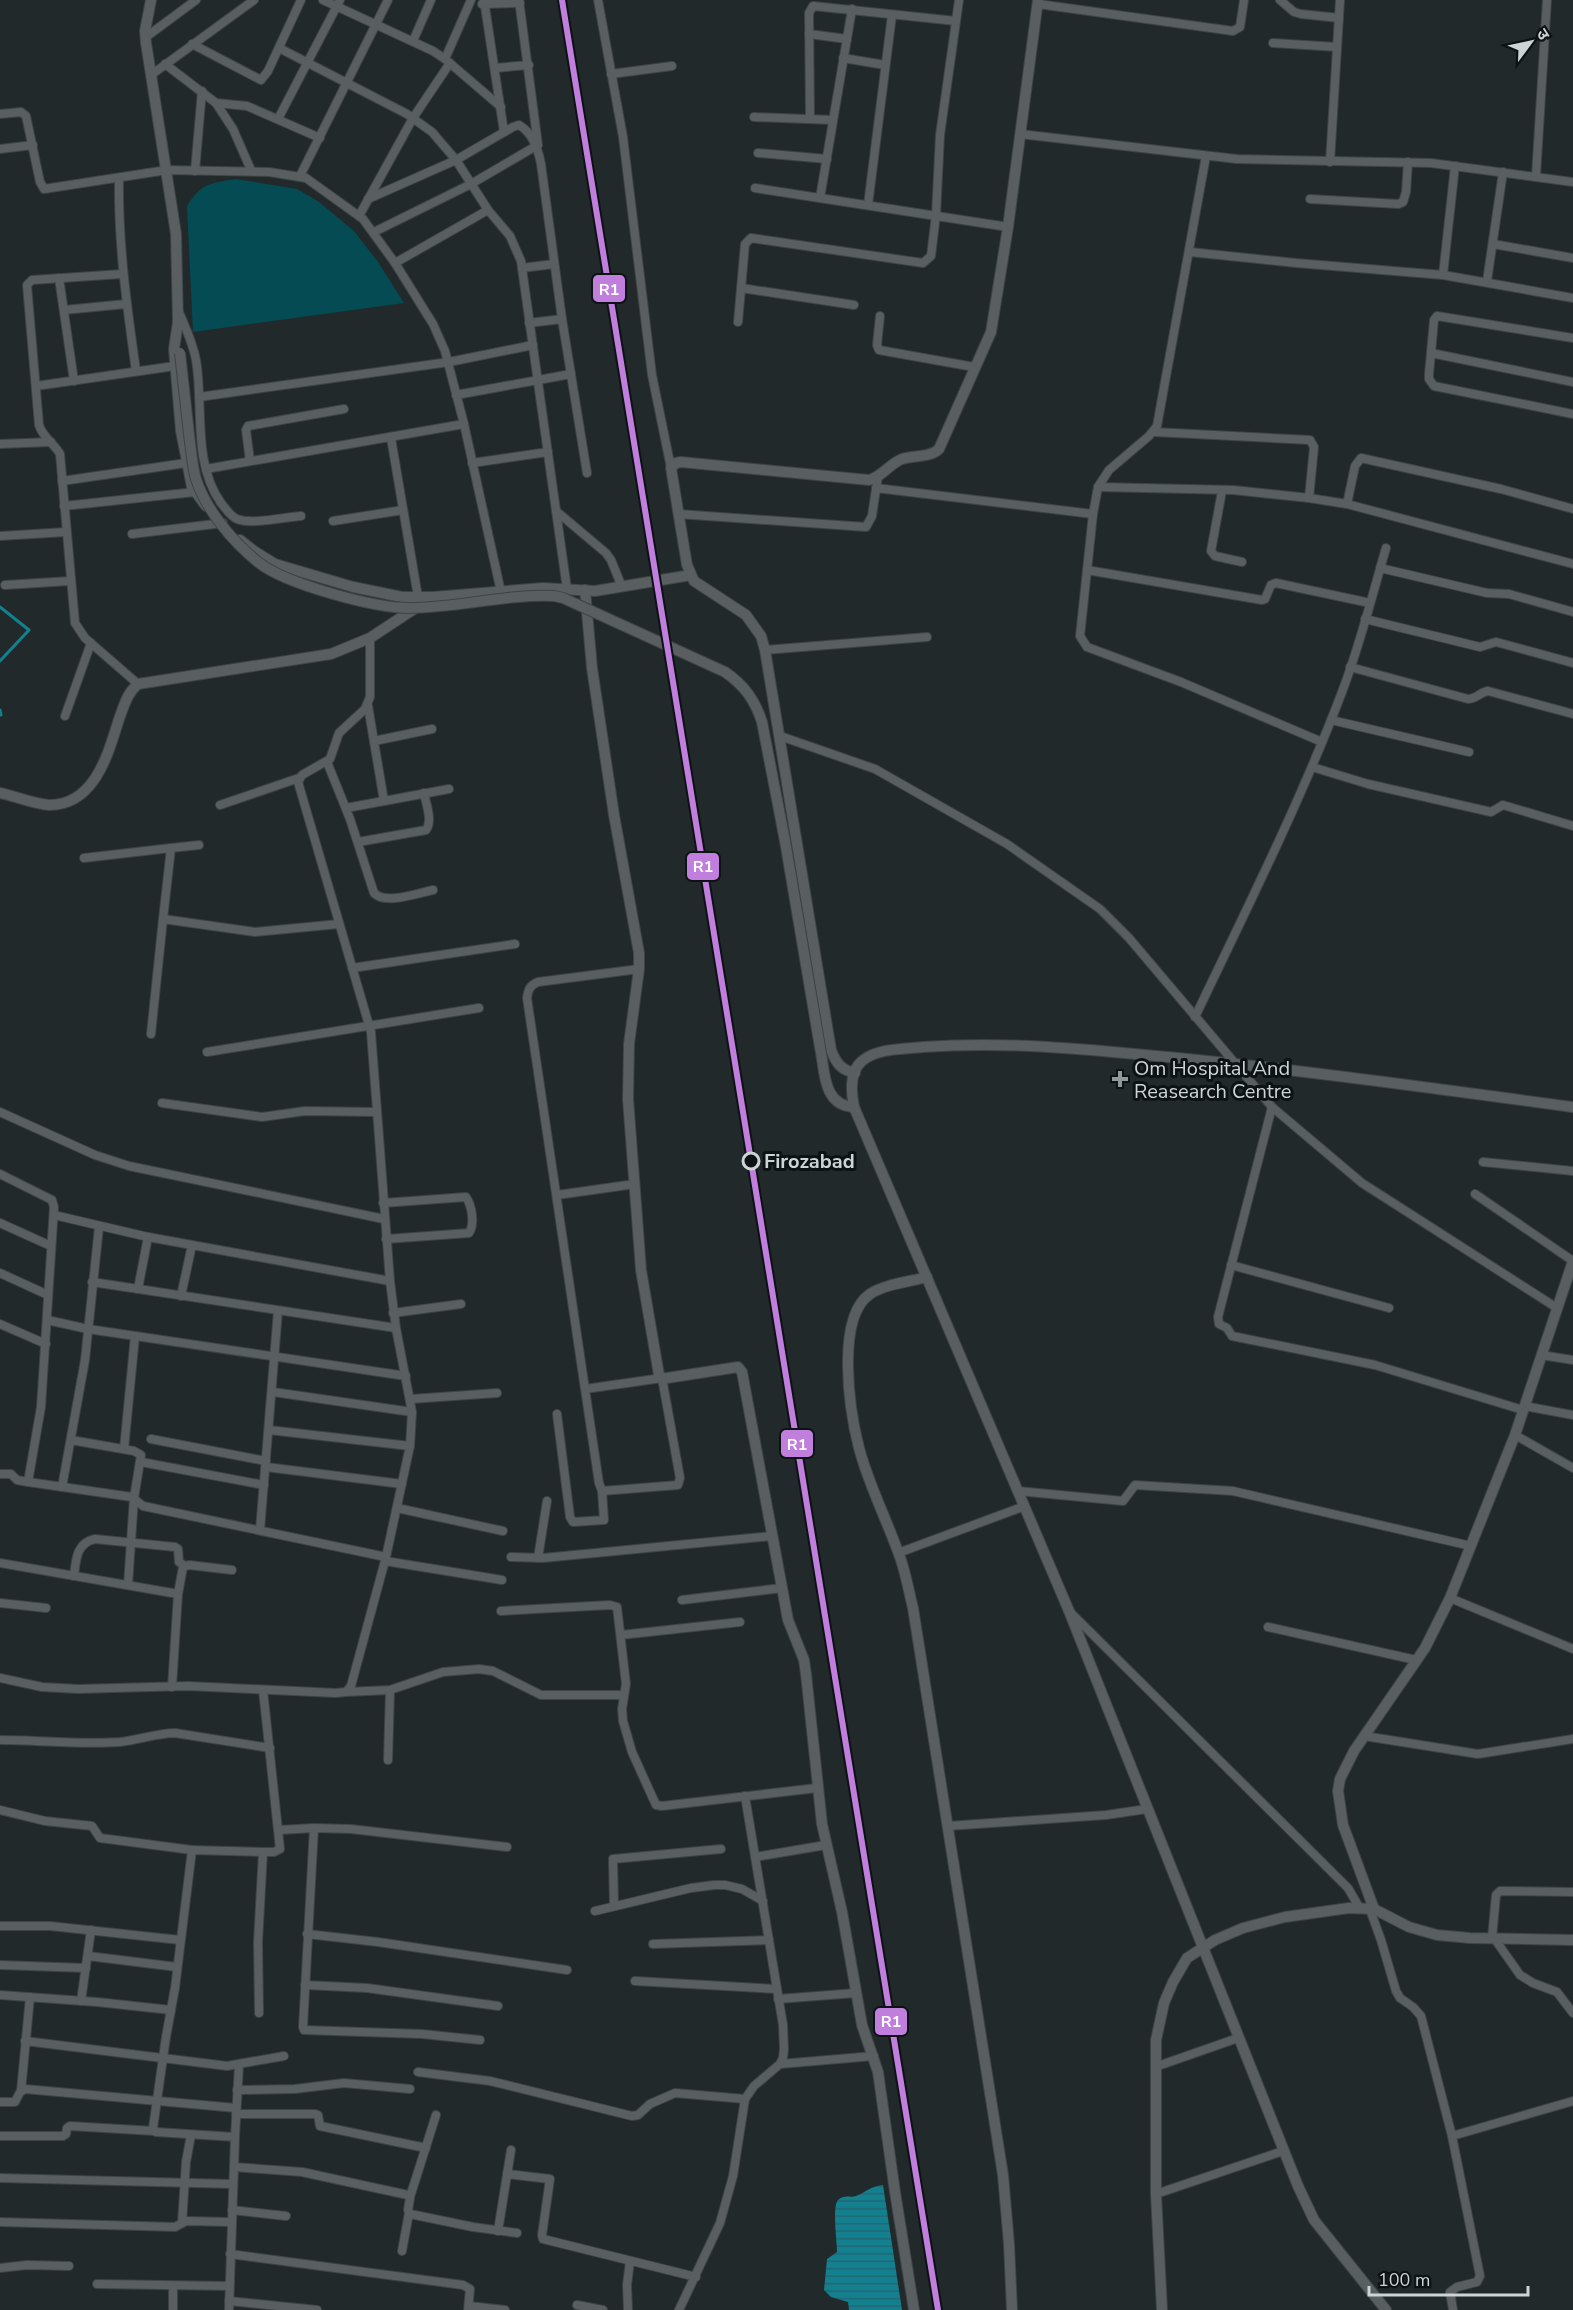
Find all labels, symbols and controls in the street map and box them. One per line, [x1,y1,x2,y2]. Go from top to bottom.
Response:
north arrow [1501,12,1561,72]
text: उ [1531,24,1555,45]
line badge: R1 [592,274,626,303]
text: R1 [599,279,619,301]
line badge: R1 [686,852,720,881]
text: R1 [693,856,713,878]
place label: Om Hospital And Reasearch Centre [1134,1055,1291,1105]
marker: Om Hospital And Reasearch Centre [1111,1070,1129,1088]
place label: Firozabad [764,1148,855,1175]
marker: Firozabad [742,1152,760,1170]
line badge: R1 [780,1429,814,1458]
text: R1 [787,1434,807,1456]
line badge: R1 [874,2007,908,2036]
text: R1 [881,2011,901,2033]
scale bar [1369,2259,1528,2297]
text: 100 m [1378,2268,1430,2292]

